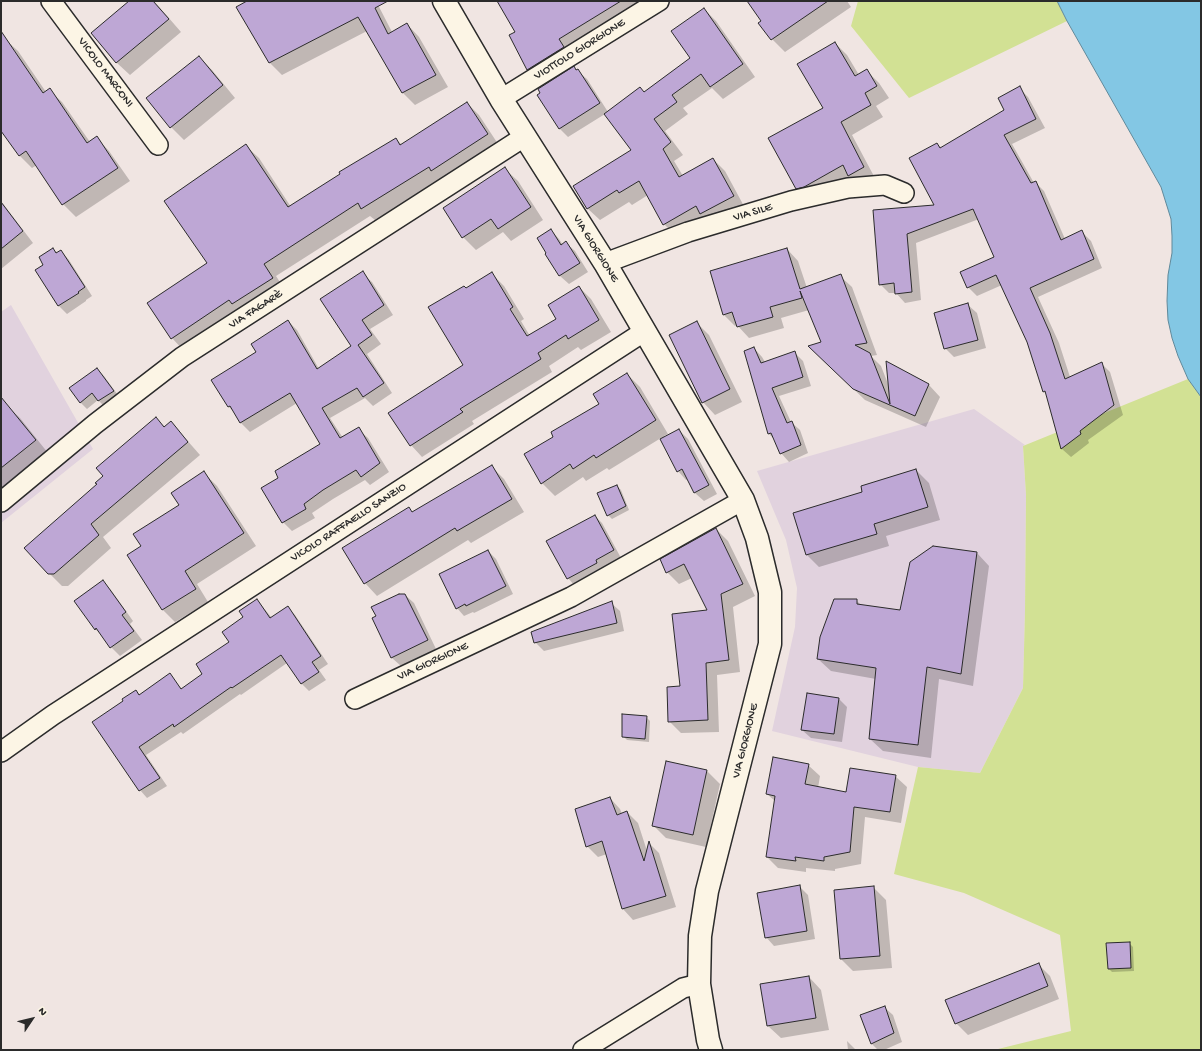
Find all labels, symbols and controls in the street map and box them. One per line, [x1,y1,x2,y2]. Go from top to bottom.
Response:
street label: VIOTTOLO GIORGIONE [532,16,628,84]
street label: VICOLO MARCONI [74,35,136,111]
street label: VIA SILE [732,200,774,226]
street label: VIA GIORGIONE [569,213,621,285]
street label: VIA FAGARÈ [226,287,286,333]
street label: VICOLO RAFFAELLO SANZIO [288,480,410,566]
street label: VIA GIORGIONE [395,639,471,685]
street label: VIA GIORGIONE [730,702,762,780]
north arrow [12,999,52,1039]
text: N [35,1006,49,1019]

